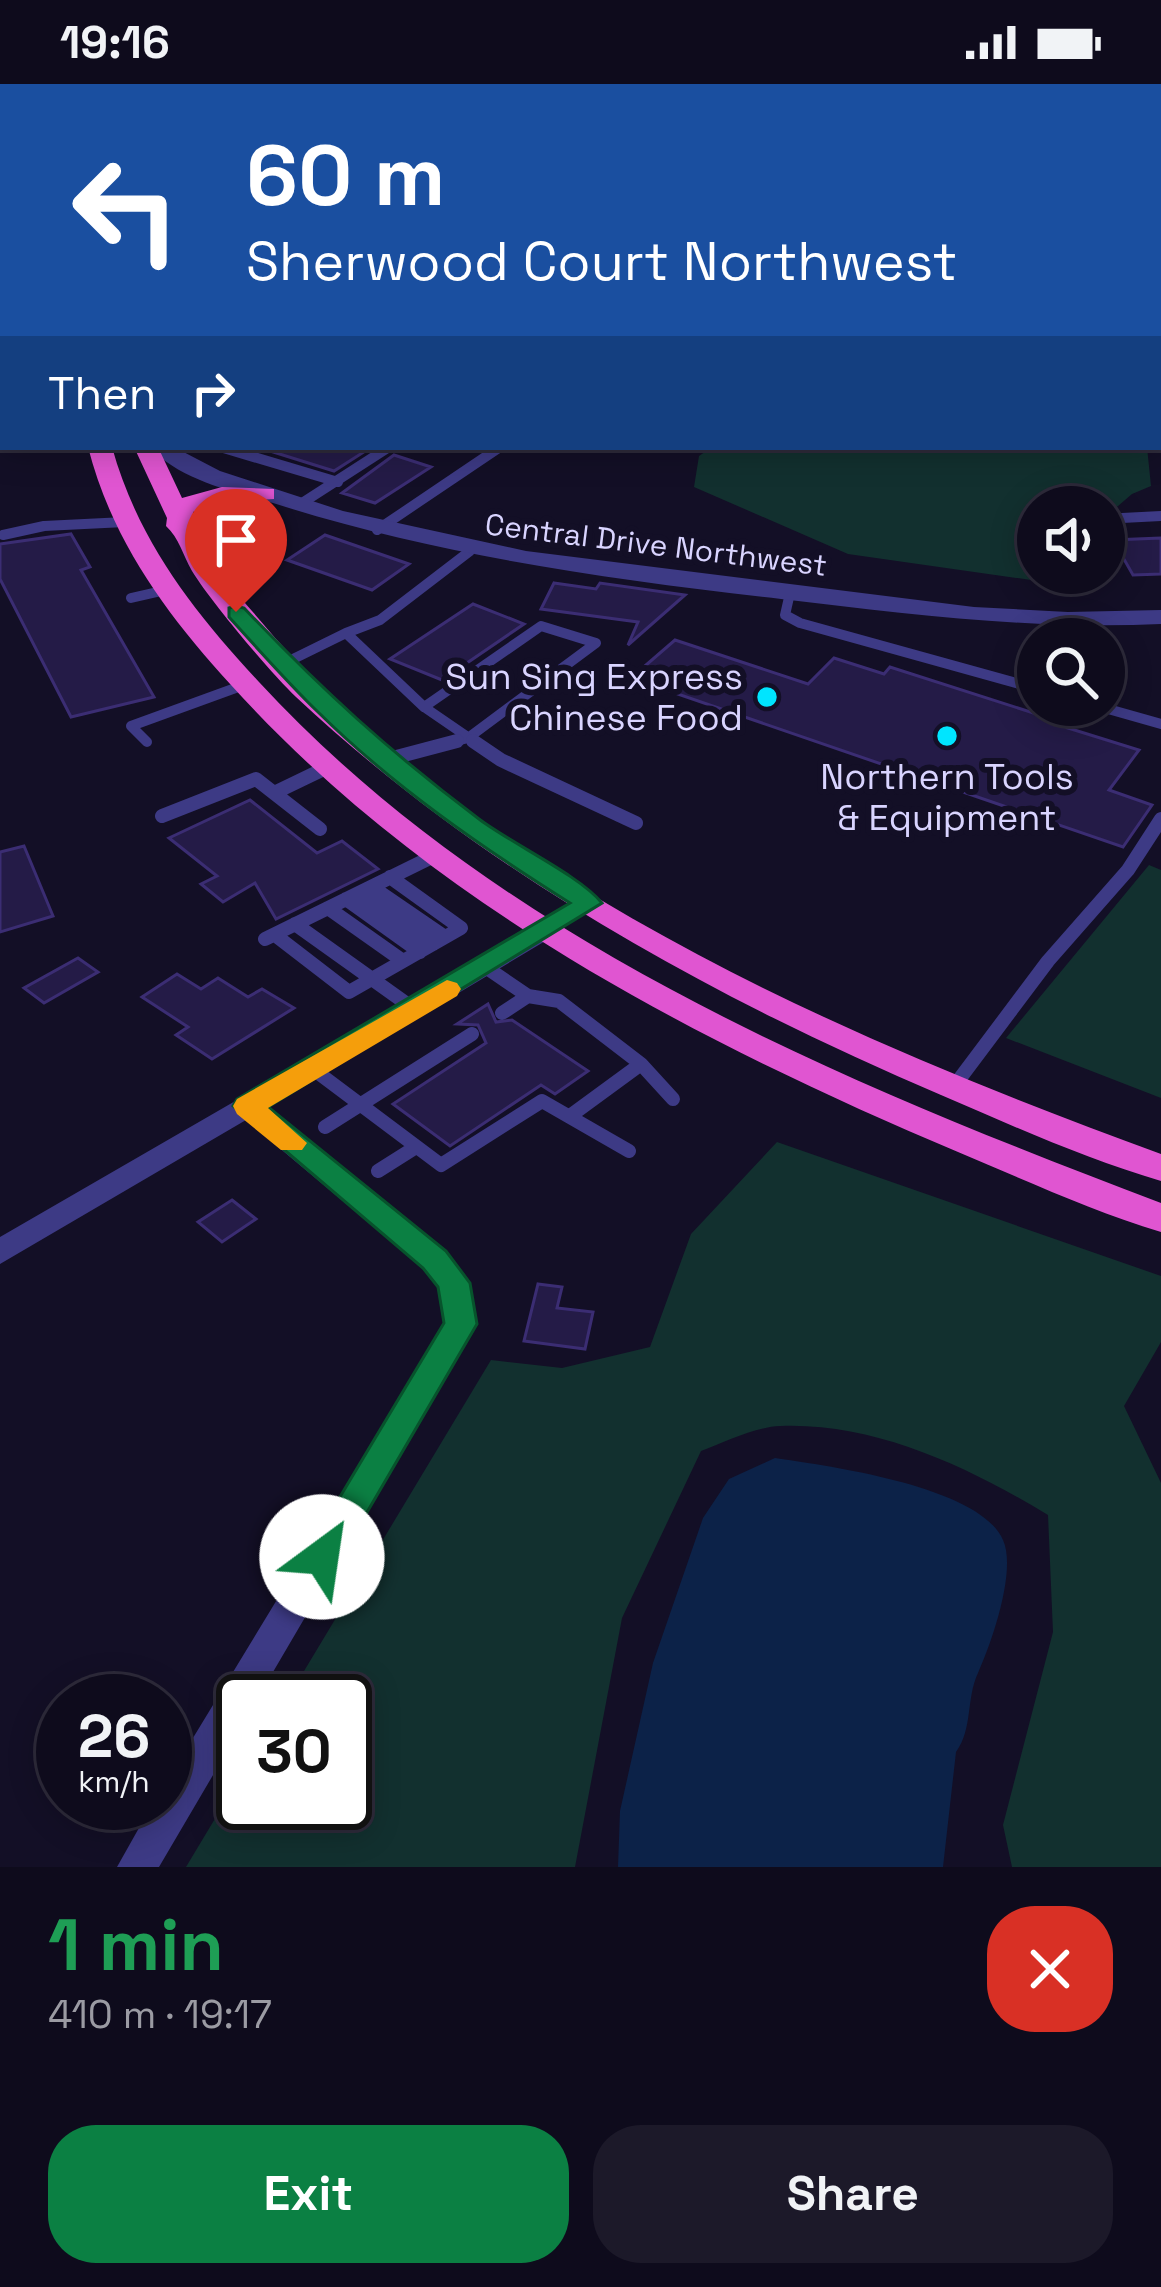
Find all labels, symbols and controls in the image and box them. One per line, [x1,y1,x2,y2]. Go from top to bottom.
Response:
text: 19:16 [60,14,170,71]
text: 60 m [246,122,445,230]
icon: left [48,132,204,288]
text: Sherwood Court Northwest [246,227,957,296]
icon: right [180,360,246,426]
text: Then [48,365,156,422]
map controls [1017,486,1125,726]
button: sound [1017,486,1125,594]
pin [185,489,287,612]
street label: Central Drive Northwest [483,504,829,585]
icon: arrive [203,507,269,573]
button: search [1017,618,1125,726]
place label: Sun Sing Express Chinese Food [445,654,743,741]
marker: Sun Sing Express Chinese Food [754,684,780,710]
marker: Northern Tools & Equipment [934,723,960,749]
place label: Northern Tools & Equipment [820,754,1074,841]
position arrow [259,1494,385,1620]
speed limit sign: 30 [216,1674,372,1830]
text: 26 [78,1698,150,1775]
text: km/h [78,1762,150,1801]
text: 1 min [48,1899,224,1991]
button: close [987,1906,1113,2032]
text: 410 m · 19:17 [48,1990,272,2039]
button: Exit [48,2125,569,2263]
button: Share [593,2125,1113,2263]

